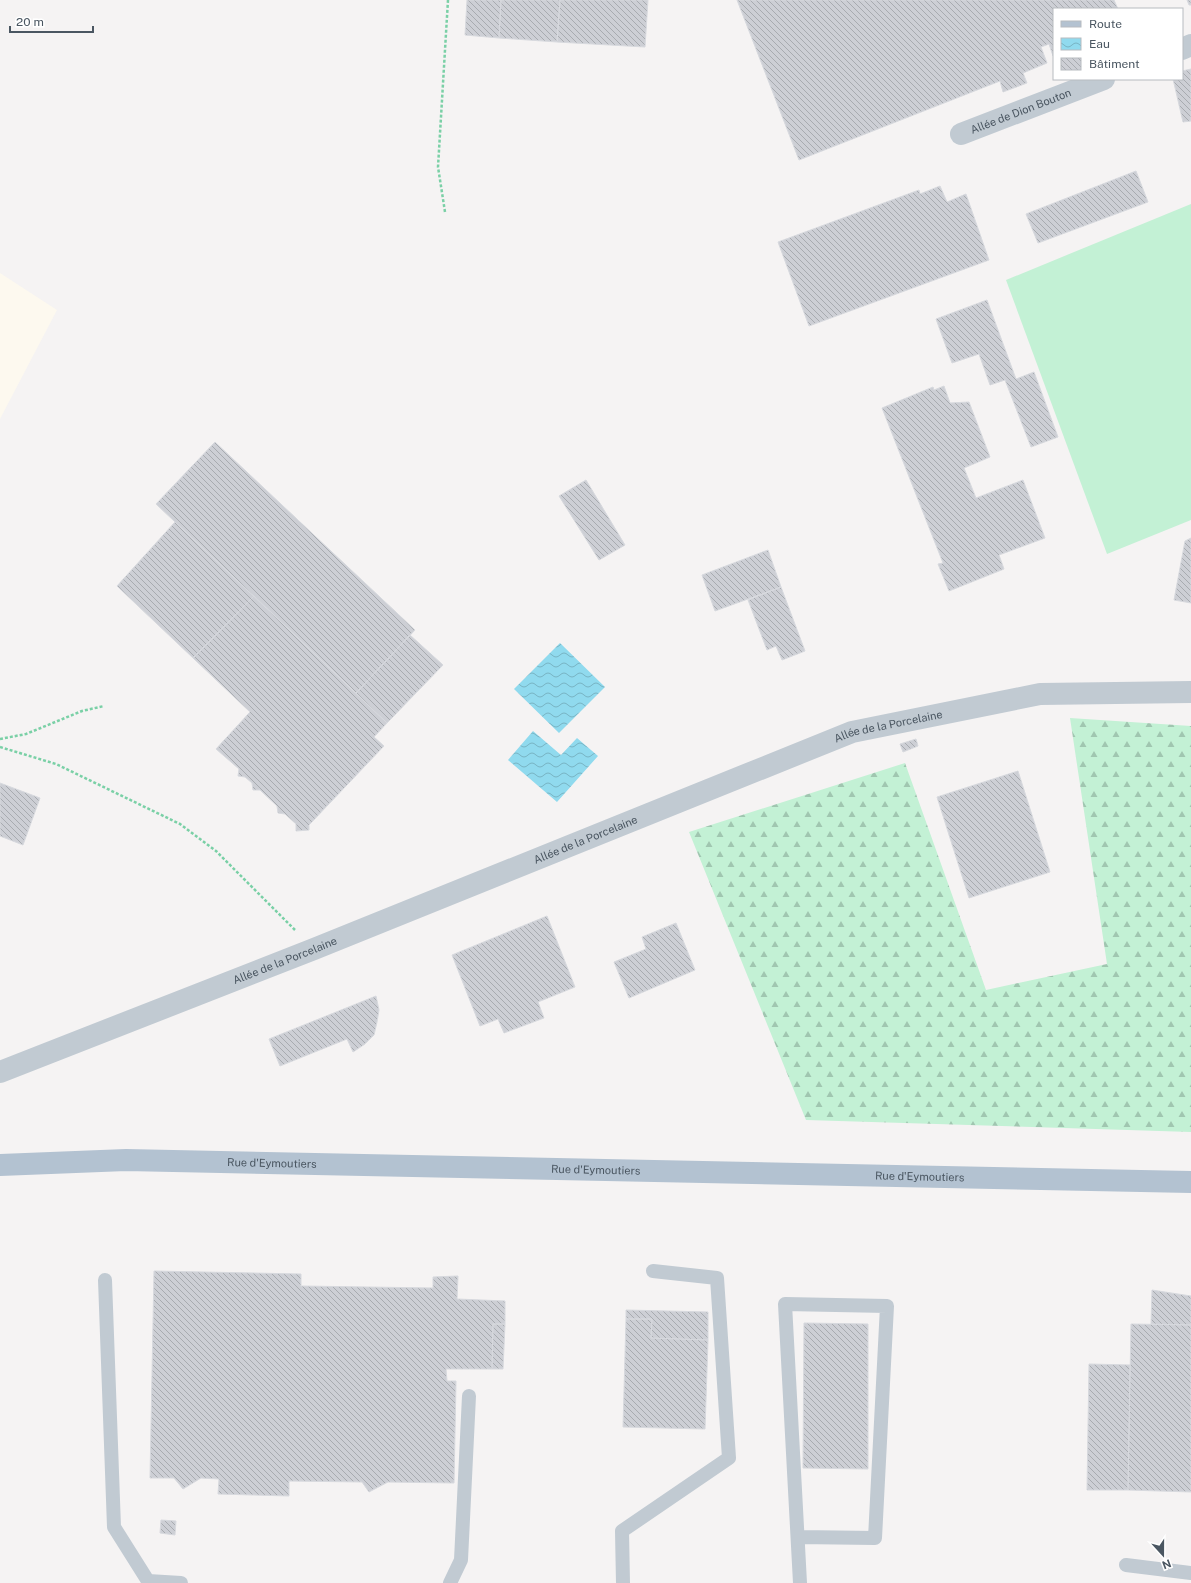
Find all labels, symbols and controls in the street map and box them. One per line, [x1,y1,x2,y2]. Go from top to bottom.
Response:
scale bar [10,8,93,34]
legend [1053,8,1183,80]
text: 20 m [16,15,44,29]
text: Route [1089,17,1122,31]
text: Eau [1089,37,1110,51]
text: Bâtiment [1089,57,1140,71]
street label: Allée de Dion Bouton [969,86,1073,136]
street label: Allée de la Porcelaine [832,708,943,745]
street label: Allée de la Porcelaine [532,813,639,866]
street label: Allée de la Porcelaine [231,934,339,986]
street label: Rue d'Eymoutiers [227,1156,317,1170]
street label: Rue d'Eymoutiers [551,1163,641,1177]
street label: Rue d'Eymoutiers [875,1169,965,1183]
north arrow [1143,1535,1183,1575]
text: N [1160,1557,1173,1571]

